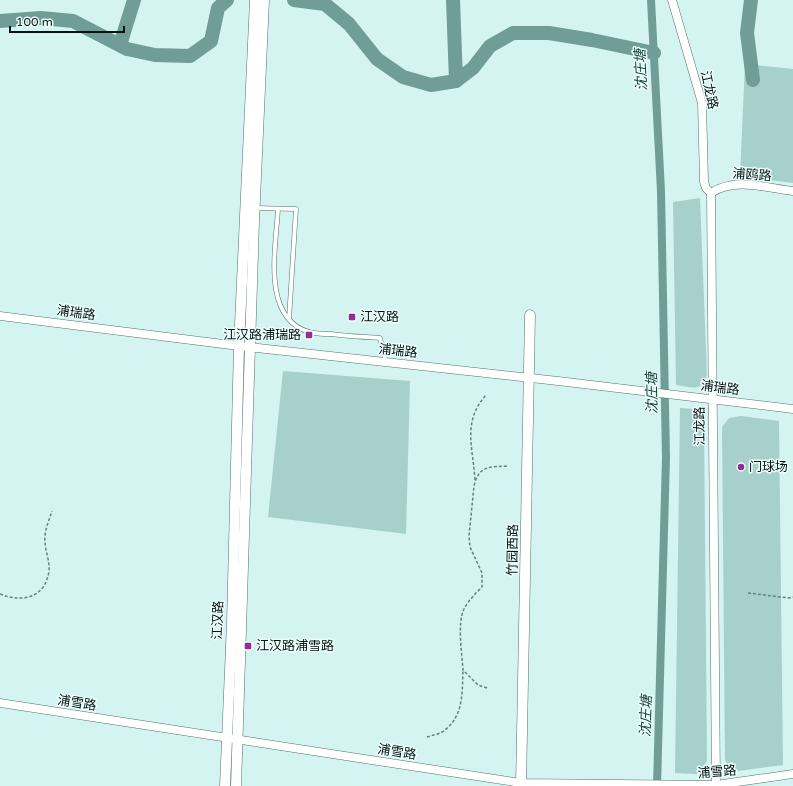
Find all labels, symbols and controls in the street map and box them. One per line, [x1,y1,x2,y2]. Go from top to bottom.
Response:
scale bar [10,8,124,34]
text: 100 m [16,15,53,29]
water label: 沈庄塘 [631,47,651,91]
street label: 江龙路 [697,69,721,111]
street label: 浦鸥路 [732,166,772,184]
street label: 浦瑞路 [56,302,96,324]
place label: 江汉路 [360,309,399,325]
marker: 江汉路 [347,312,357,322]
place label: 江汉路浦瑞路 [223,327,301,343]
marker: 江汉路浦瑞路 [304,330,314,340]
street label: 浦瑞路 [378,341,418,361]
water label: 沈庄塘 [643,370,661,414]
street label: 浦瑞路 [700,378,740,398]
street label: 江龙路 [692,406,708,446]
place label: 门球场 [749,459,788,475]
marker: 门球场 [736,462,746,472]
street label: 竹园西路 [505,524,521,576]
street label: 江汉路 [209,600,227,640]
place label: 江汉路浦雪路 [256,638,334,654]
marker: 江汉路浦雪路 [243,641,253,651]
street label: 浦雪路 [56,692,98,714]
water label: 沈庄塘 [637,693,655,737]
street label: 浦雪路 [376,741,418,763]
street label: 浦雪路 [697,762,737,782]

